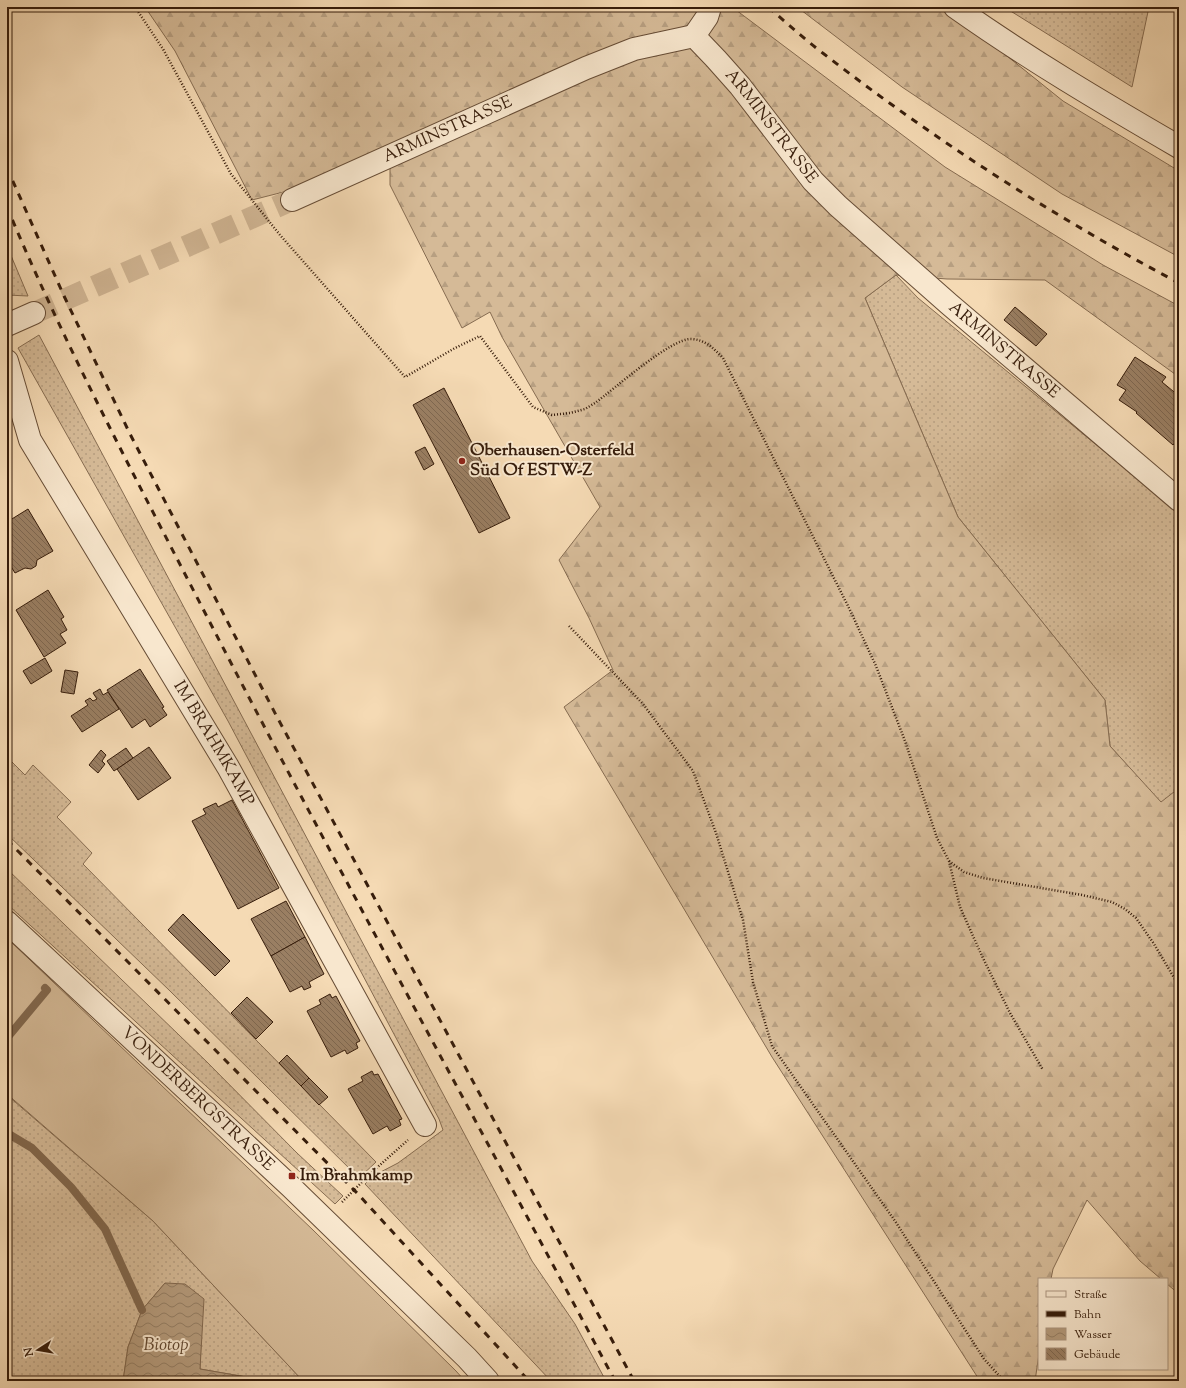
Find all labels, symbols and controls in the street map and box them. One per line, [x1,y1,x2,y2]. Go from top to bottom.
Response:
street label: ARMINSTRASSE [719,64,823,189]
street label: ARMINSTRASSE [380,90,516,169]
street label: ARMINSTRASSE [943,296,1064,405]
place label: Oberhausen-Osterfeld Süd Of ESTW-Z [470,439,635,483]
marker: Oberhausen-Osterfeld Süd Of ESTW-Z [457,456,467,466]
street label: IM BRAHMKAMP [167,676,260,811]
street label: VONDERBERGSTRASSE [115,1022,279,1177]
place label: Im Brahmkamp [300,1164,413,1188]
marker: Im Brahmkamp [287,1171,297,1181]
legend [1038,1278,1168,1370]
text: Straße [1074,1286,1108,1304]
text: Bahn [1074,1306,1101,1324]
text: Wasser [1074,1326,1112,1344]
north arrow [18,1330,58,1370]
water label: Biotop [143,1333,189,1359]
text: N [20,1346,38,1359]
text: Gebäude [1074,1346,1121,1364]

